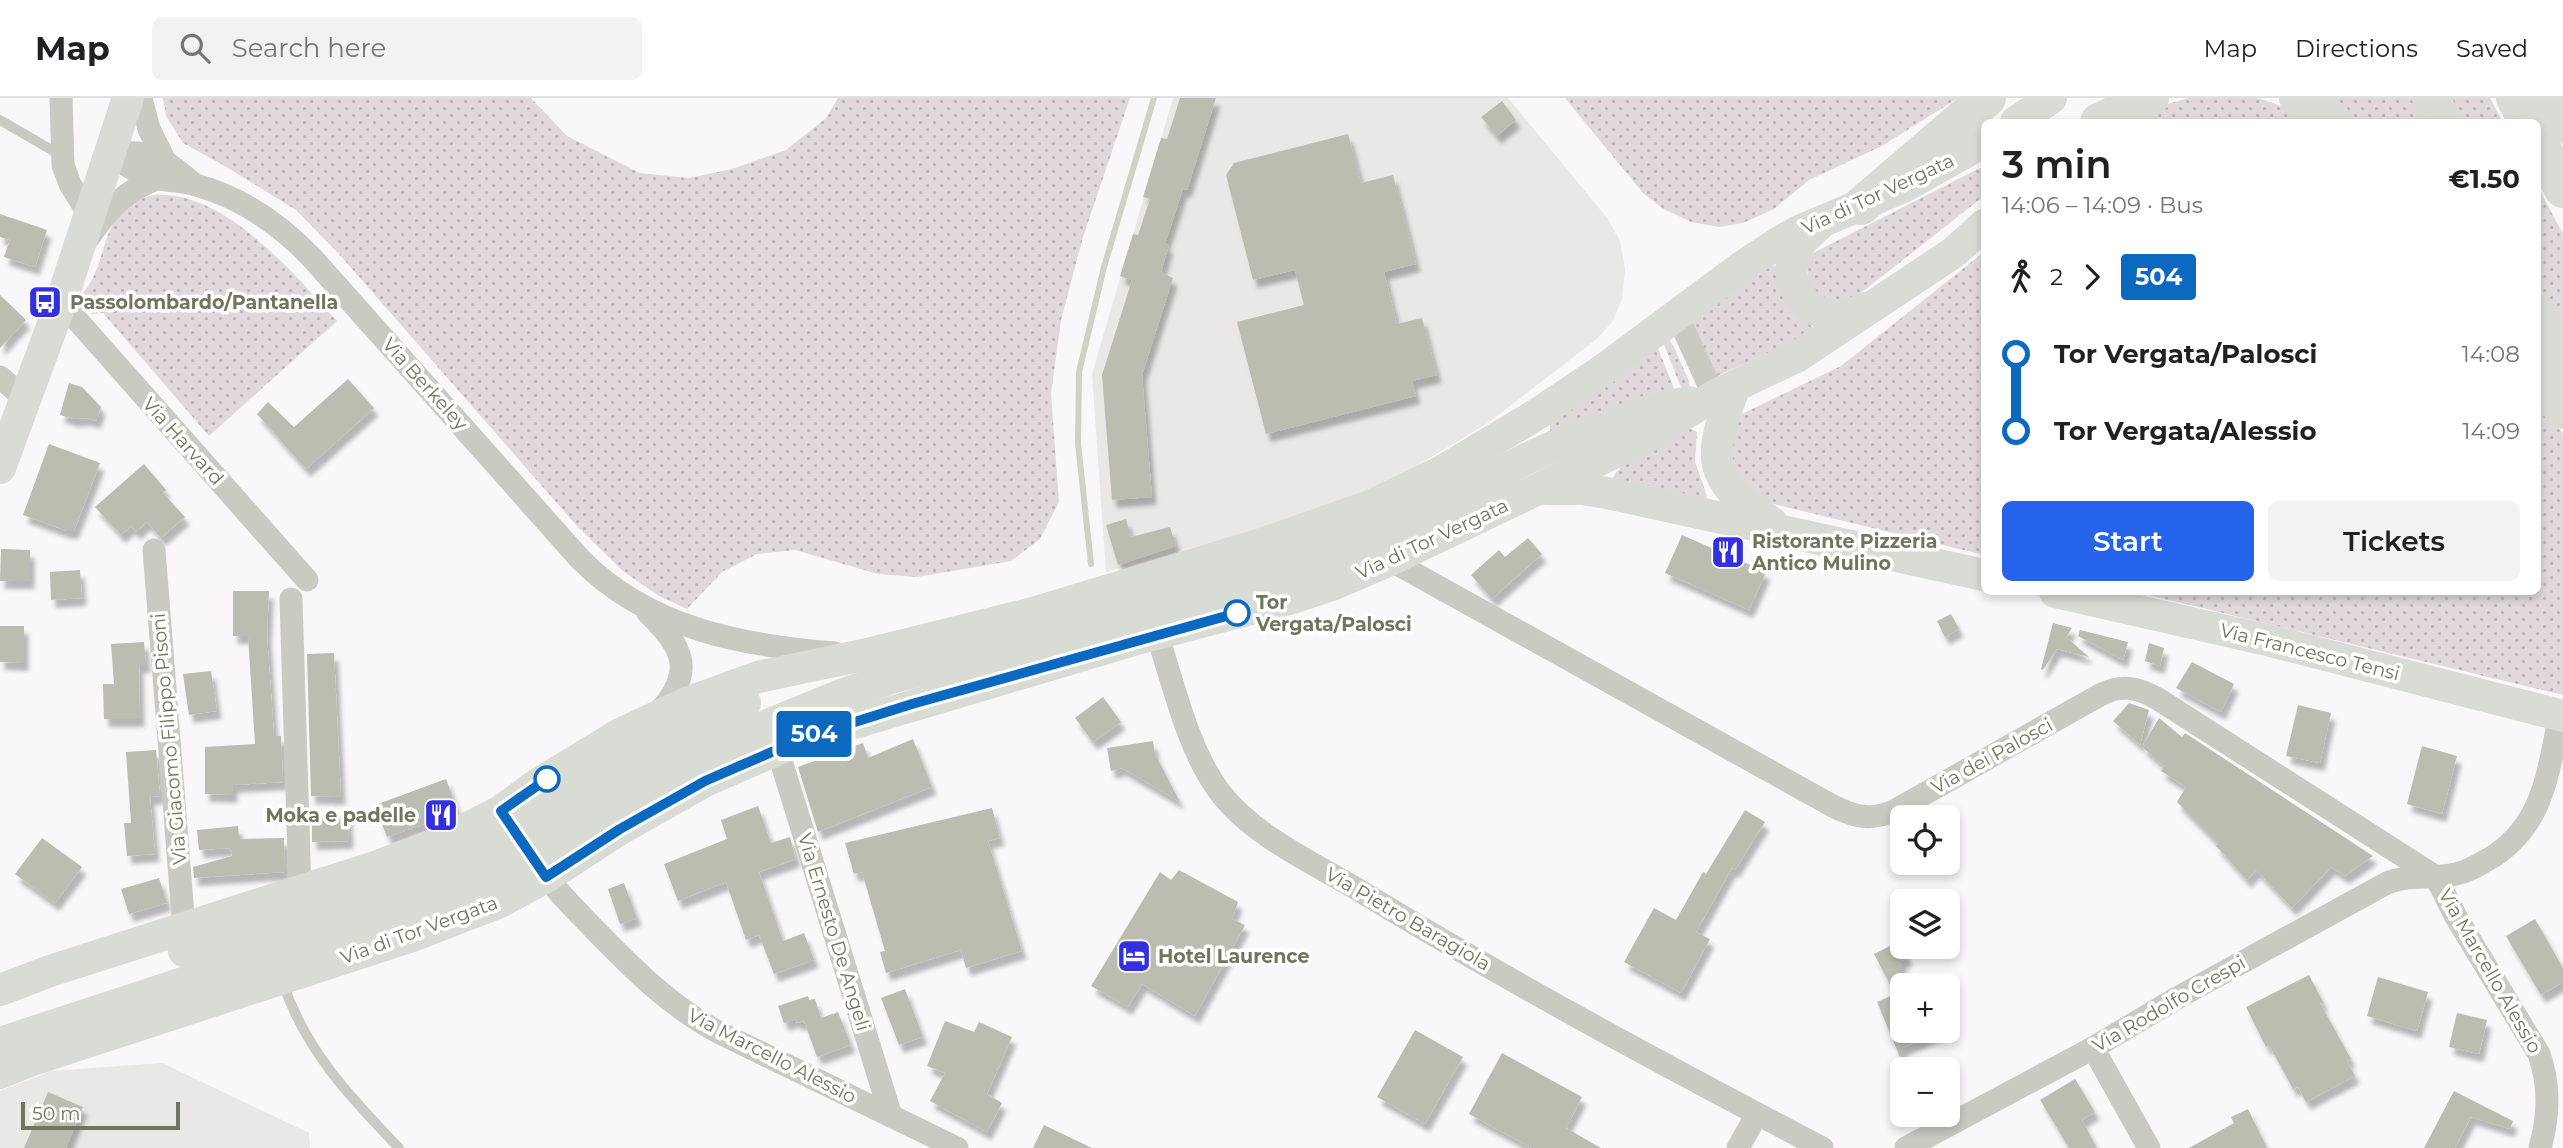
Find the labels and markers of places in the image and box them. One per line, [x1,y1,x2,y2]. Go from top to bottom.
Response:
bus stop icon: Passolombardo/Pantanella [26,283,64,321]
place label: Passolombardo/Pantanella [70,291,338,314]
place label: Ristorante Pizzeria Antico Mulino [1751,530,1937,575]
restaurant icon: Ristorante Pizzeria Antico Mulino [1709,533,1747,571]
place label: Tor Vergata/Palosci [1255,591,1412,636]
marker: Tor Vergata/Palosci [1224,600,1250,626]
unlabelled marker [534,766,560,792]
restaurant icon: Moka e padelle [422,796,460,834]
place label: Moka e padelle [265,804,416,827]
hotel icon: Hotel Laurence [1115,937,1153,975]
place label: Hotel Laurence [1158,945,1309,968]

